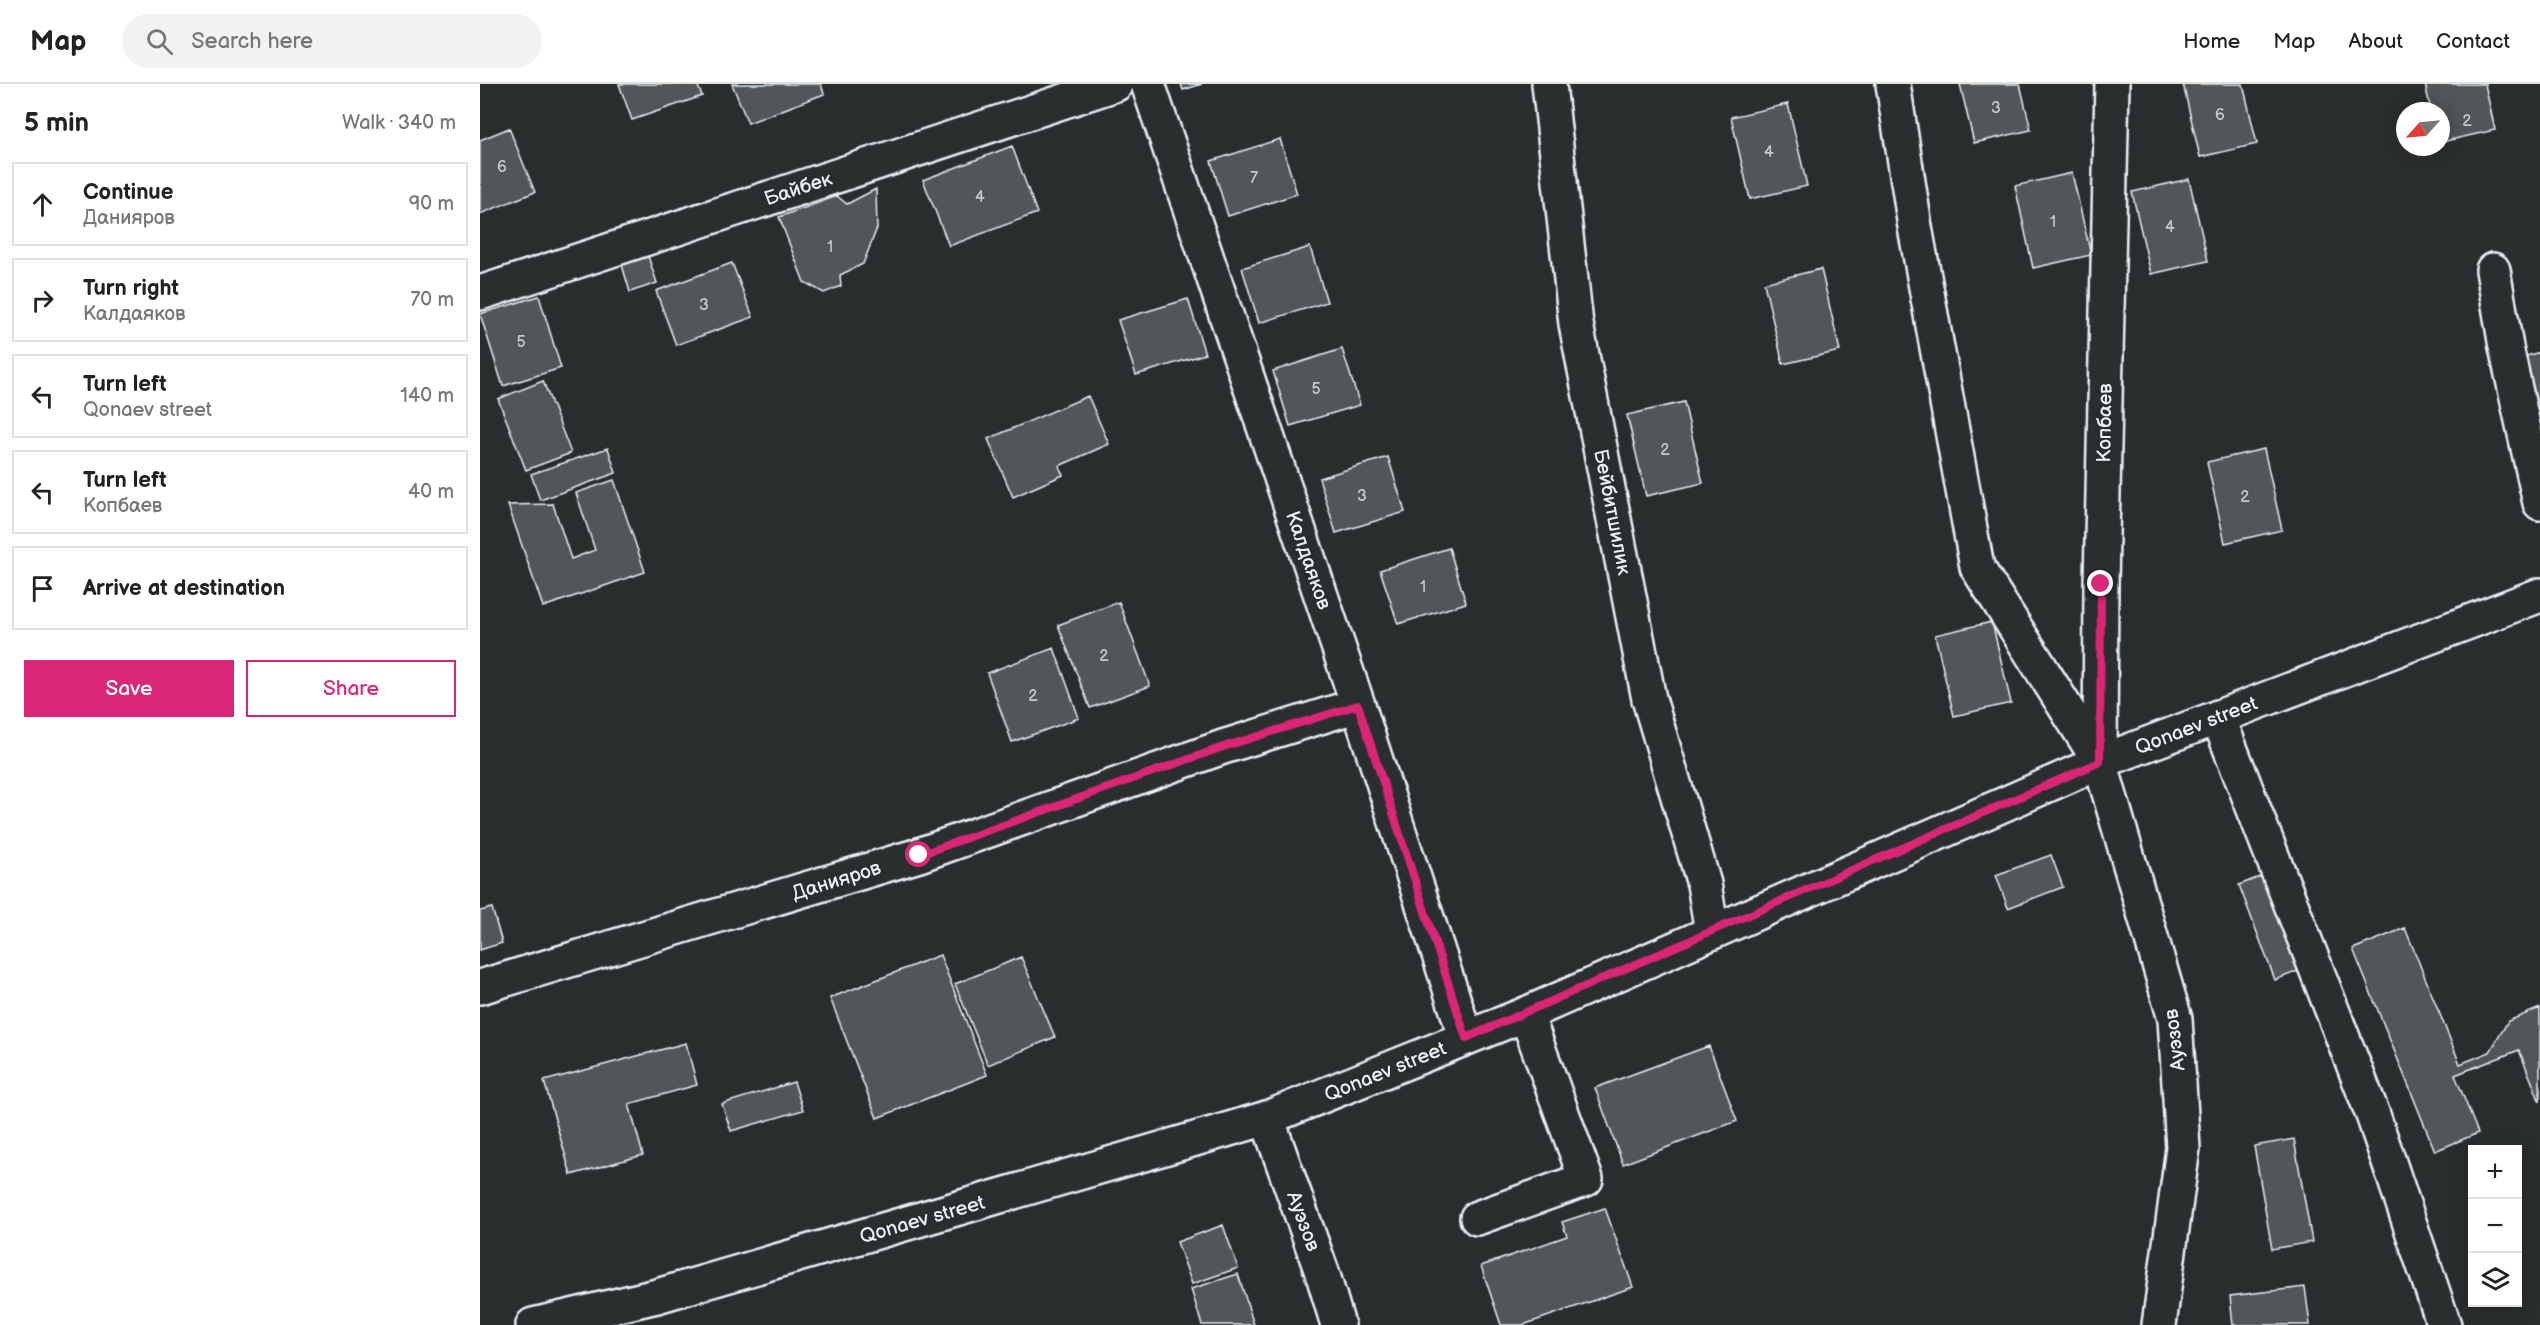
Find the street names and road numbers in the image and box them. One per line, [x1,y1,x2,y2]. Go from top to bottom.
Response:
street label: Байбек [761,167,836,211]
street label: Копбаев [2092,383,2118,463]
street label: Бейбитшилик [1588,447,1636,577]
street label: Калдаяков [1280,508,1336,613]
street label: Qonaev street [2132,692,2261,760]
street label: Данияров [789,856,884,906]
street label: Ауэзов [2159,1007,2191,1073]
street label: Qonaev street [1321,1037,1450,1107]
street label: Ауэзов [1281,1187,1325,1255]
street label: Qonaev street [857,1191,988,1249]

